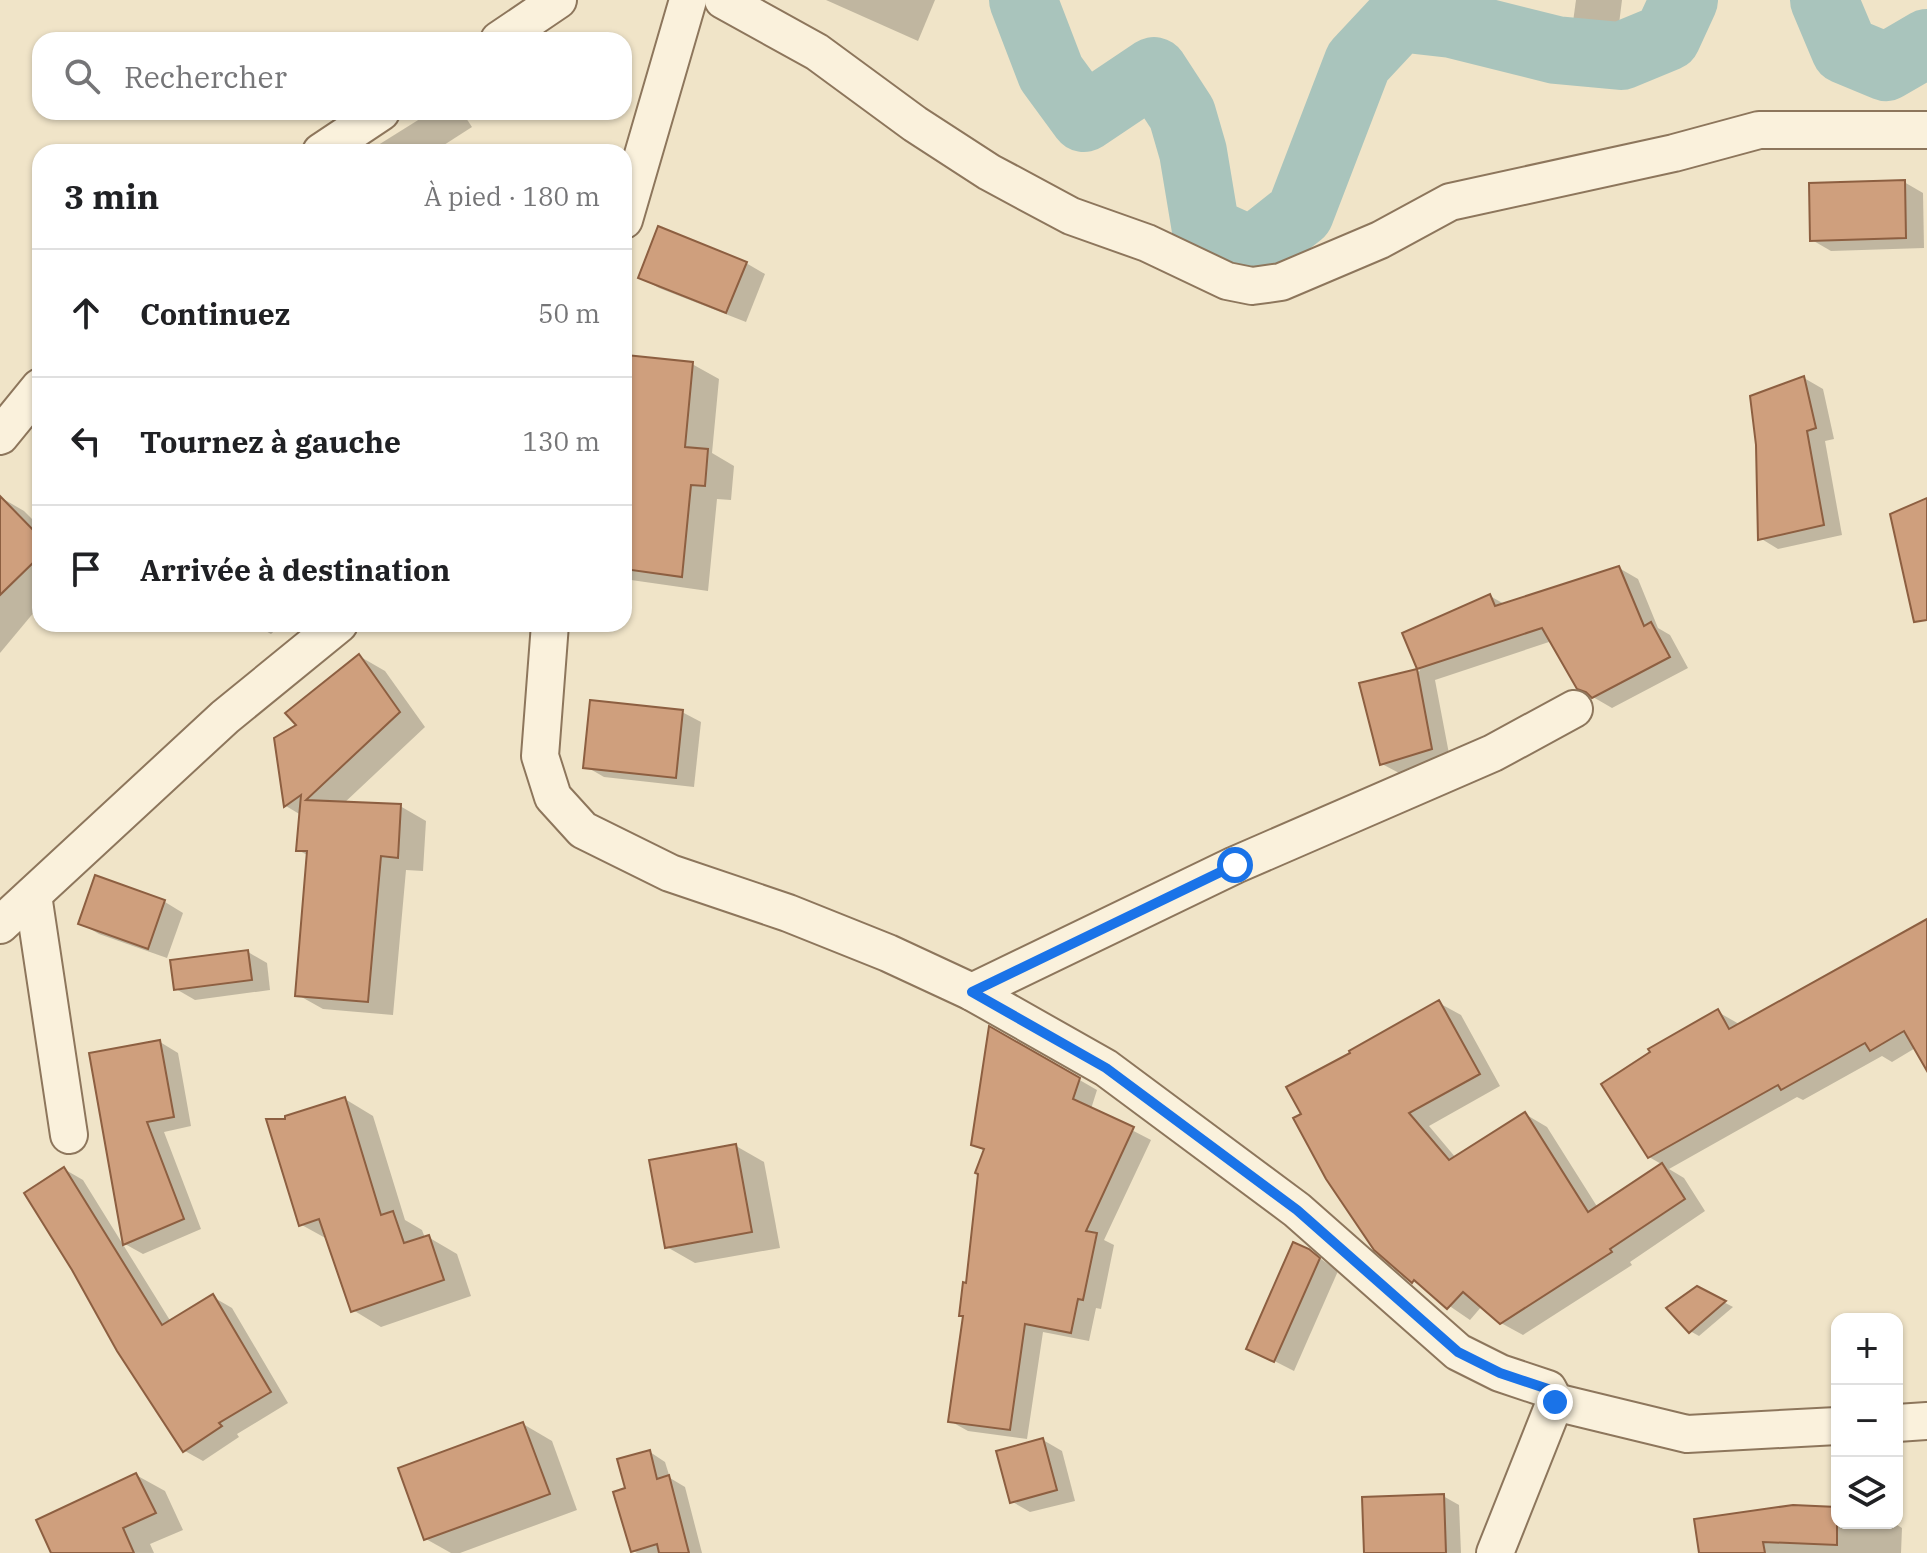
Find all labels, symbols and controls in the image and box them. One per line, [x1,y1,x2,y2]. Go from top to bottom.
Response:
search box [32,32,632,120]
icon: search [60,54,104,98]
text: Rechercher [124,57,287,96]
text: 3 min [64,174,159,218]
text: À pied · 180 m [424,179,600,213]
icon: ahead [64,291,108,335]
text: Continuez [140,294,290,333]
text: 50 m [538,296,600,330]
icon: left [64,419,108,463]
text: Tournez à gauche [140,422,401,461]
text: 130 m [522,424,600,458]
icon: arrive [64,547,108,591]
text: Arrivée à destination [140,550,450,589]
route start [1217,847,1253,883]
map controls [1831,1313,1903,1529]
button: + [1831,1313,1903,1385]
route end [1537,1384,1573,1420]
button: − [1831,1385,1903,1457]
button: layers [1831,1457,1903,1529]

